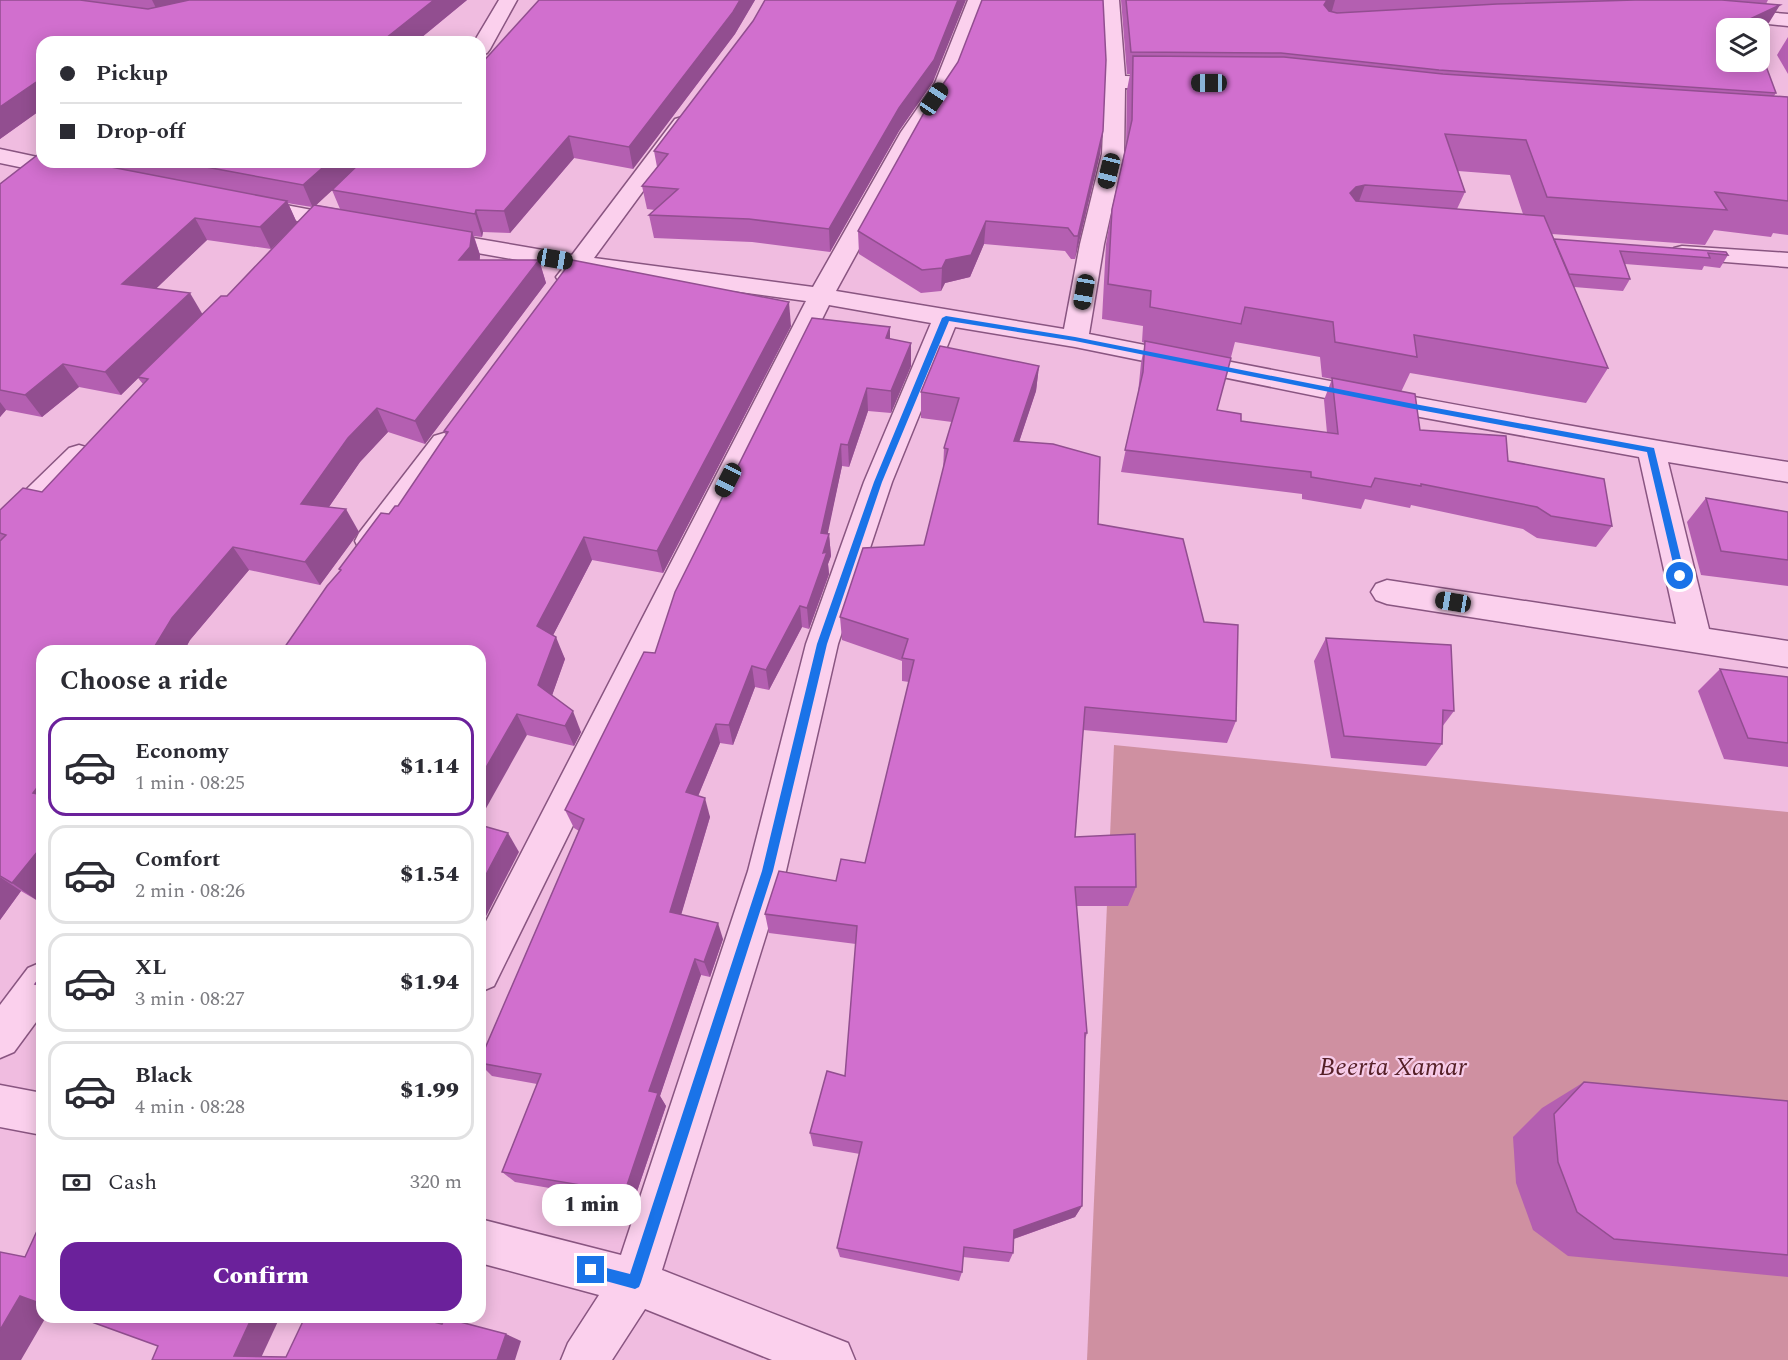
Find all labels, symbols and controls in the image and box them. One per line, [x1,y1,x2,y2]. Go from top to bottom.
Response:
map controls [1716,18,1770,72]
button: layers [1716,18,1770,72]
text: Pickup [96,57,168,90]
car [1191,74,1227,92]
car [916,79,952,119]
text: Drop-off [96,115,185,148]
car [1096,151,1122,191]
car [536,247,574,271]
car [1072,273,1096,311]
car [712,460,744,500]
route start [1666,562,1693,589]
car [1434,590,1472,614]
text: Choose a ride [60,660,228,702]
text: Economy [135,735,228,768]
icon: car [63,740,117,794]
text: $1.14 [400,750,459,783]
text: 1 min · 08:25 [135,768,245,798]
text: Comfort [135,843,220,876]
icon: car [63,848,117,902]
text: $1.54 [400,858,459,891]
text: 2 min · 08:26 [135,876,245,906]
text: XL [135,951,166,984]
icon: car [63,956,117,1010]
text: $1.94 [400,966,459,999]
text: 3 min · 08:27 [135,984,245,1014]
park label: Beerta Xamar [1319,1047,1468,1087]
text: Black [135,1059,193,1092]
icon: car [63,1064,117,1118]
text: $1.99 [400,1074,459,1107]
text: 4 min · 08:28 [135,1092,245,1122]
icon: cash [60,1166,93,1199]
text: Cash [108,1166,157,1199]
text: 320 m [410,1167,462,1197]
callout: 1 min [542,1183,640,1225]
text: 1 min [564,1190,619,1220]
button: Confirm [60,1242,462,1311]
route end [577,1256,604,1283]

